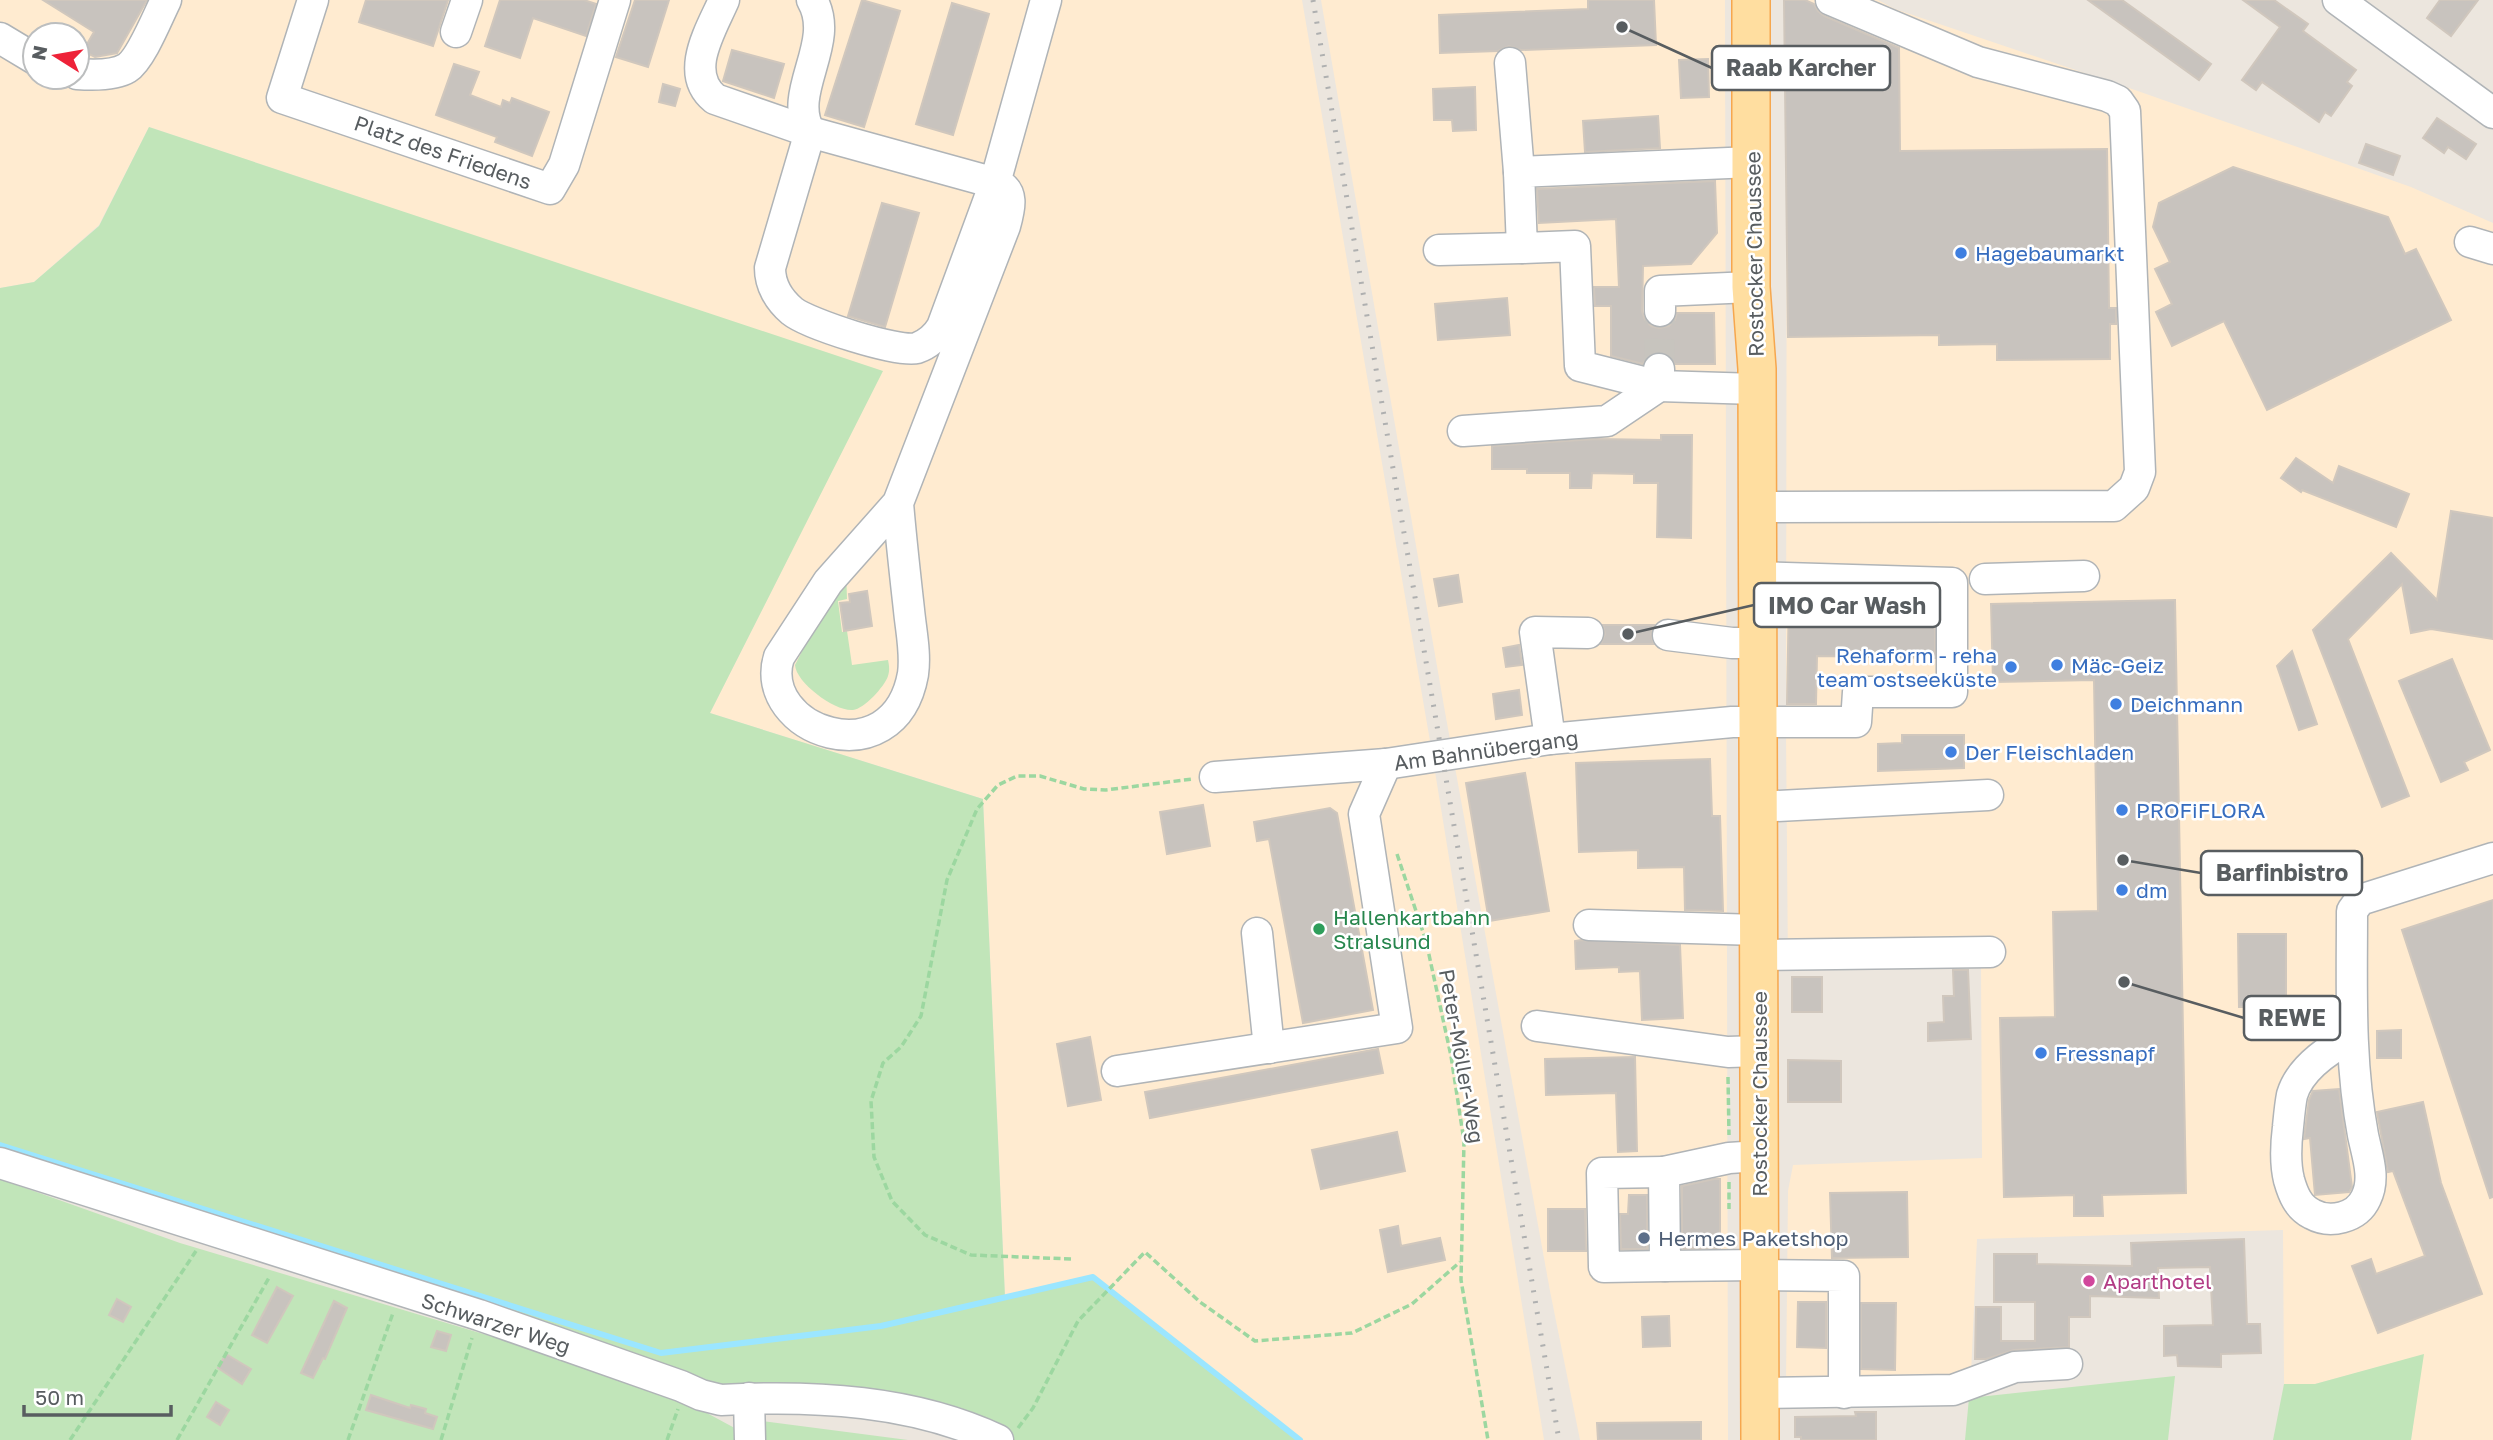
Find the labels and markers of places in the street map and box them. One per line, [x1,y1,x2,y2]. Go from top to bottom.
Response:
callout: Raab Karcher [1712,46,1890,90]
place label: Hagebaumarkt [1975,240,2125,266]
marker: Hagebaumarkt [1953,245,1969,261]
callout: IMO Car Wash [1754,583,1940,627]
place label: Rehaform - reha team ostseeküste [1817,642,1997,692]
place label: Mäc-Geiz [2071,652,2164,678]
marker: Mäc-Geiz [2049,657,2065,673]
marker: Rehaform - reha team ostseeküste [2003,659,2019,675]
place label: Deichmann [2130,691,2243,717]
marker: Deichmann [2108,696,2124,712]
place label: Der Fleischladen [1965,739,2134,765]
marker: Der Fleischladen [1943,744,1959,760]
place label: PROFiFLORA [2136,797,2265,823]
marker: PROFiFLORA [2114,802,2130,818]
callout: Barfinbistro [2201,851,2362,895]
place label: dm [2136,877,2168,903]
marker: dm [2114,882,2130,898]
place label: Hallenkartbahn Stralsund [1333,904,1490,954]
marker: Hallenkartbahn Stralsund [1311,921,1327,937]
callout: REWE [2244,996,2340,1040]
place label: Fressnapf [2055,1040,2155,1066]
marker: Fressnapf [2033,1045,2049,1061]
place label: Hermes Paketshop [1658,1225,1848,1251]
marker: Hermes Paketshop [1636,1230,1652,1246]
place label: Aparthotel [2103,1268,2212,1294]
marker: Aparthotel [2081,1273,2097,1289]

